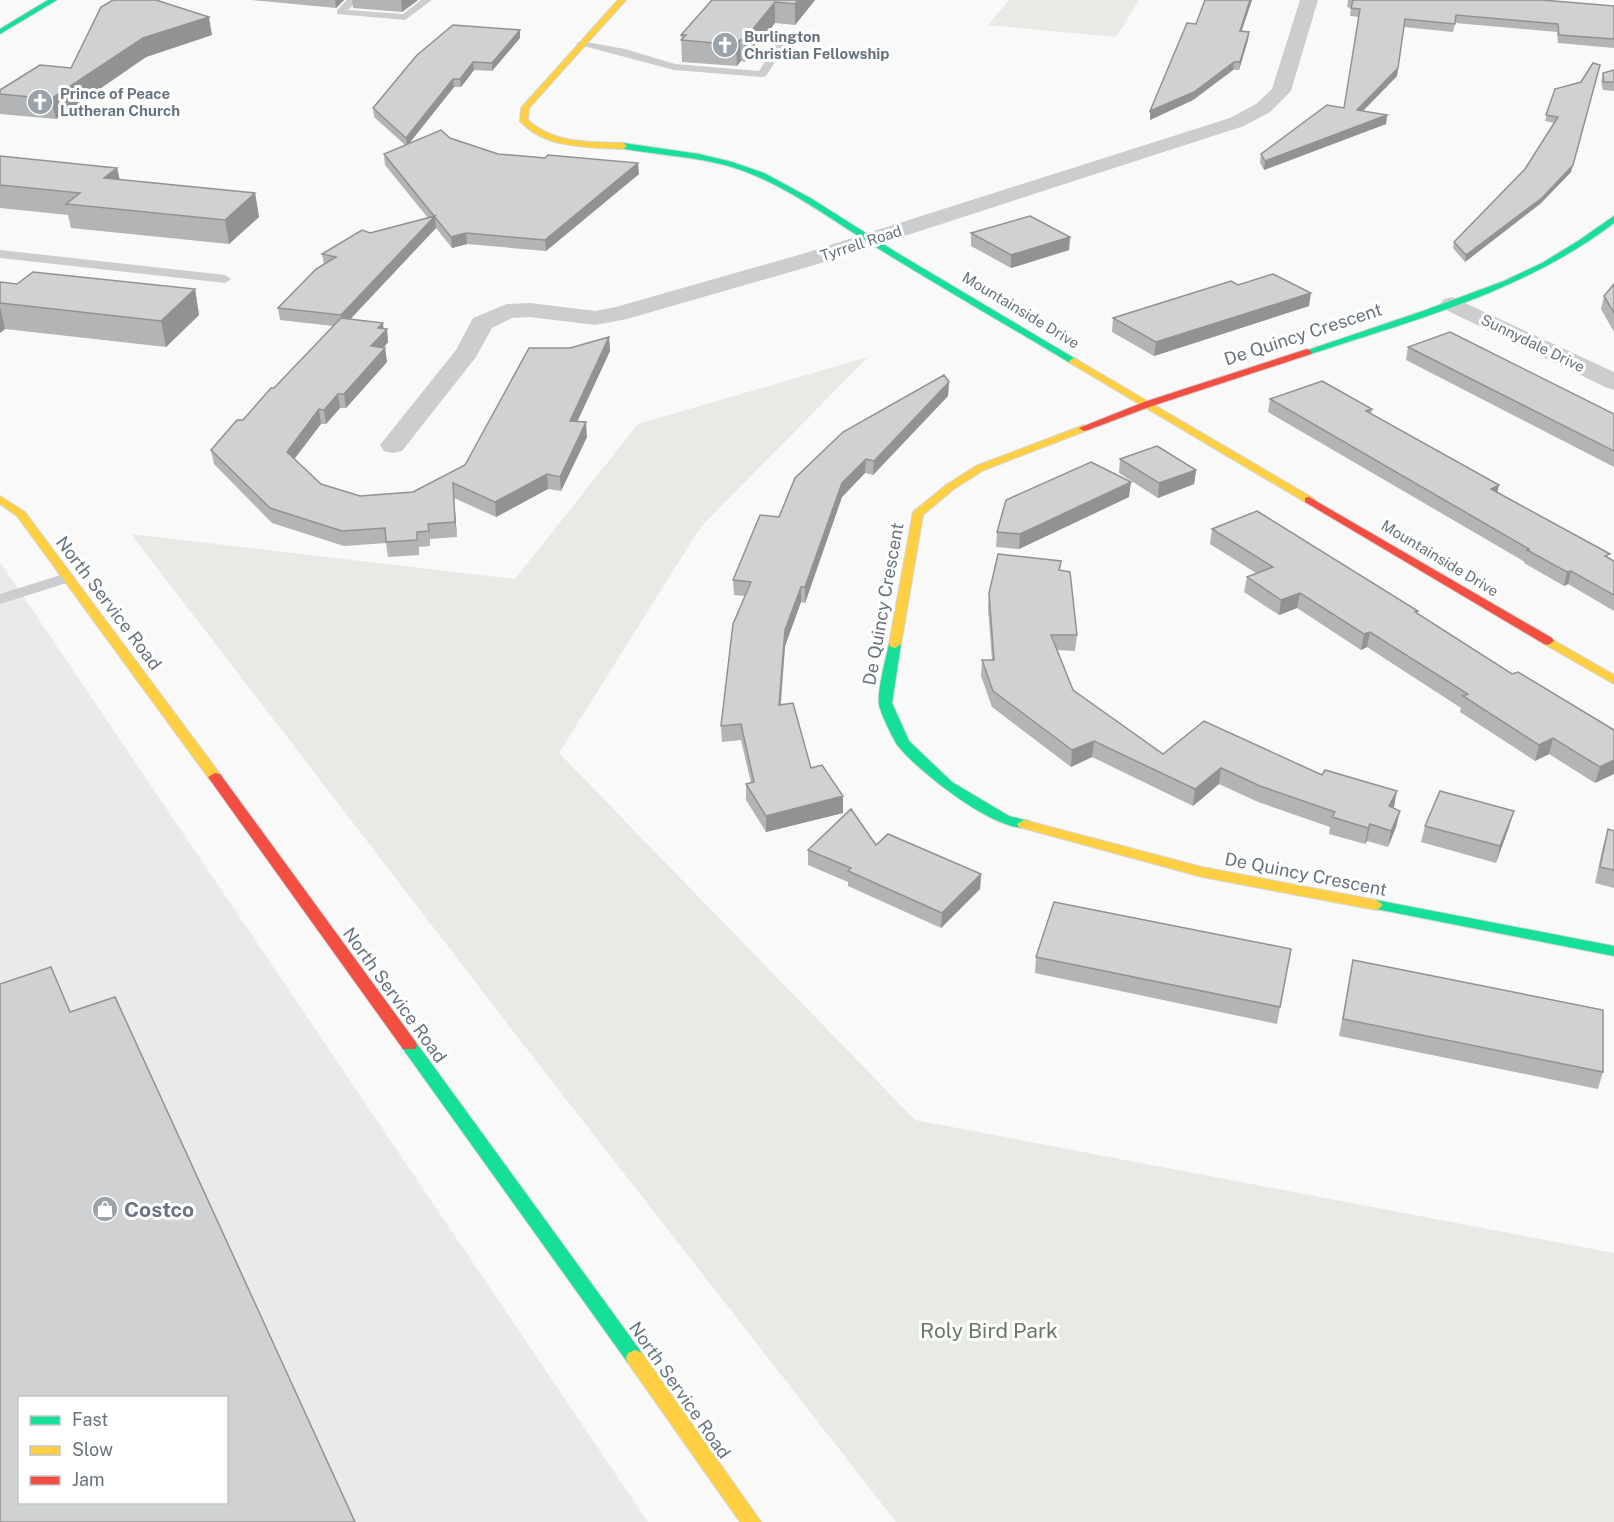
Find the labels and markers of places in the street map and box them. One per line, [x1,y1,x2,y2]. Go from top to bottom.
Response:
place label: Burlington Christian Fellowship [744,28,889,62]
church icon: Burlington Christian Fellowship [710,30,740,60]
place label: Prince of Peace Lutheran Church [60,85,180,119]
church icon: Prince of Peace Lutheran Church [25,87,55,117]
shop icon: Costco [90,1194,120,1224]
place label: Costco [124,1197,194,1222]

